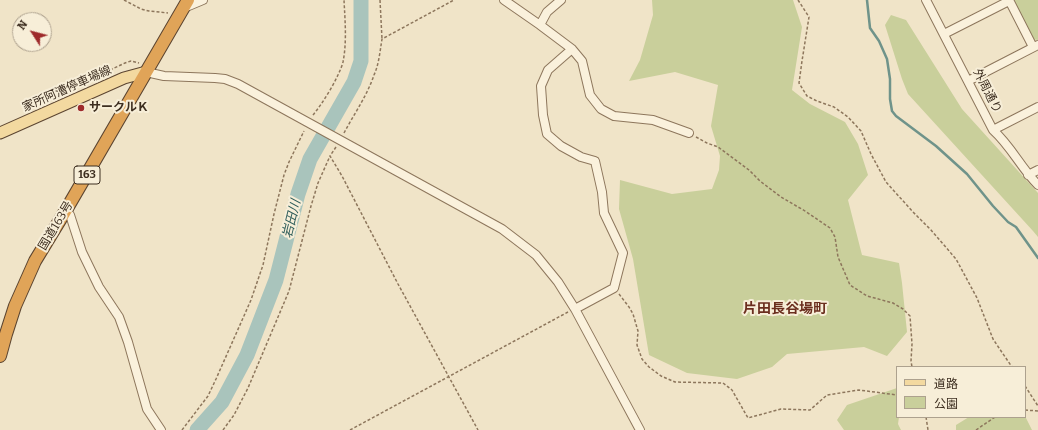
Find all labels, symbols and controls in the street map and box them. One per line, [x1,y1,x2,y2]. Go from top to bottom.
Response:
north arrow [12,12,52,52]
text: N [15,18,30,32]
street label: 家所阿漕停車場線 [20,63,114,115]
street label: 外周通り [970,66,1004,116]
place label: サークルＫ [89,101,149,115]
marker: サークルＫ [76,103,86,113]
road number: 163 [74,166,100,184]
water label: 岩田川 [280,198,304,240]
street label: 国道163号 [36,199,76,253]
district label: 片田長谷場町 [743,301,827,317]
legend [896,366,1026,418]
text: 道路 [934,377,958,391]
text: 公園 [934,397,958,411]

